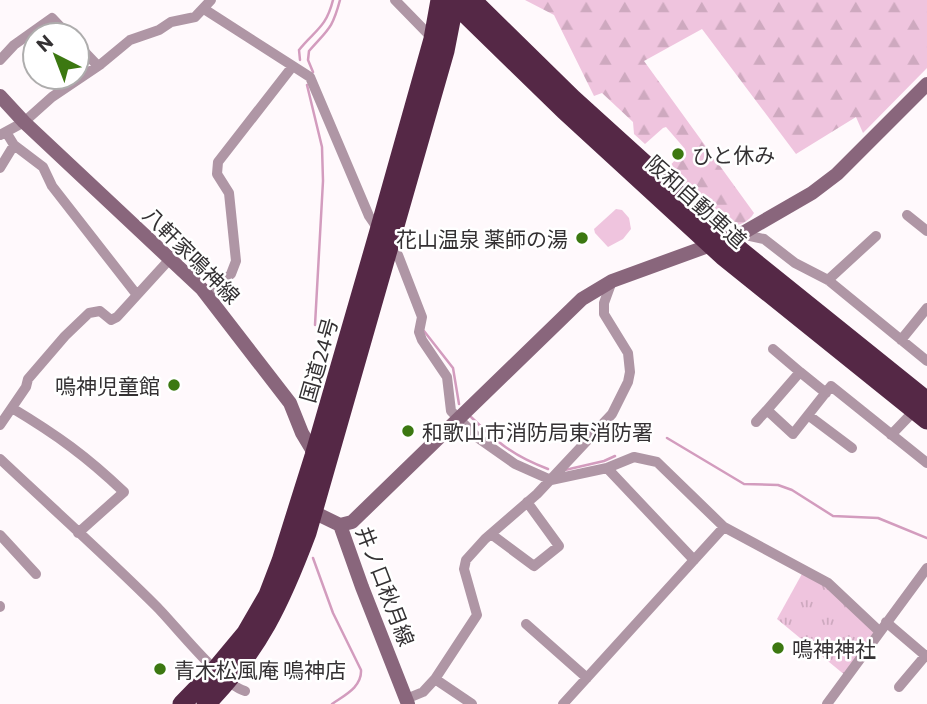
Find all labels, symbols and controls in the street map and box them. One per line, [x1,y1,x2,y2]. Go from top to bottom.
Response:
north arrow [21,21,91,91]
text: N [31,30,57,56]
place label: ひと休み [692,142,775,167]
marker: ひと休み [670,146,686,162]
street label: 阪和自動車道 [642,150,752,252]
street label: 八軒家鳴神線 [139,202,245,308]
place label: 花山温泉 薬師の湯 [396,226,568,251]
marker: 花山温泉 薬師の湯 [574,230,590,246]
street label: 国道24号 [294,315,342,405]
place label: 嗚神児童館 [55,373,160,398]
marker: 嗚神児童館 [166,377,182,393]
place label: 和歌山市消防局東消防署 [422,419,653,444]
marker: 和歌山市消防局東消防署 [400,423,416,439]
street label: 井ノ口秋月線 [352,523,420,649]
place label: 鳴神神社 [792,636,876,661]
marker: 鳴神神社 [770,640,786,656]
place label: 青木松風庵 鳴神店 [174,657,346,682]
marker: 青木松風庵 鳴神店 [152,661,168,677]

